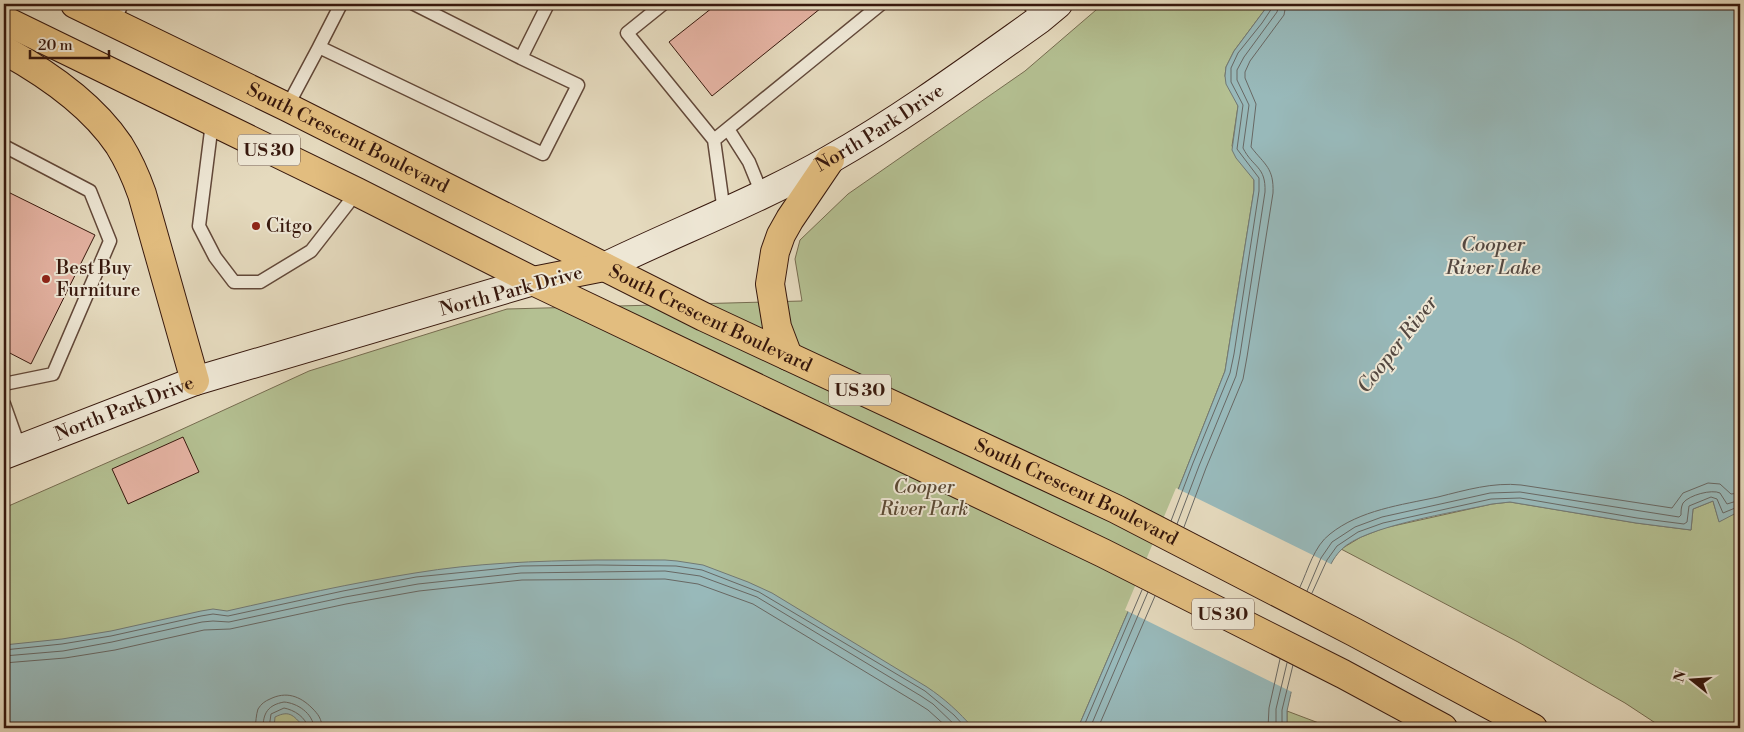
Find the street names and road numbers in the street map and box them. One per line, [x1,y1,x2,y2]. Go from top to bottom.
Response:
street label: South Crescent Boulevard [243,77,453,199]
street label: North Park Drive [811,79,948,177]
road number: US 30 [238,134,300,166]
street label: South Crescent Boulevard [605,259,816,378]
street label: North Park Drive [437,260,585,322]
street label: North Park Drive [51,371,197,446]
road number: US 30 [829,374,891,406]
street label: South Crescent Boulevard [971,433,1182,551]
road number: US 30 [1192,598,1254,630]

